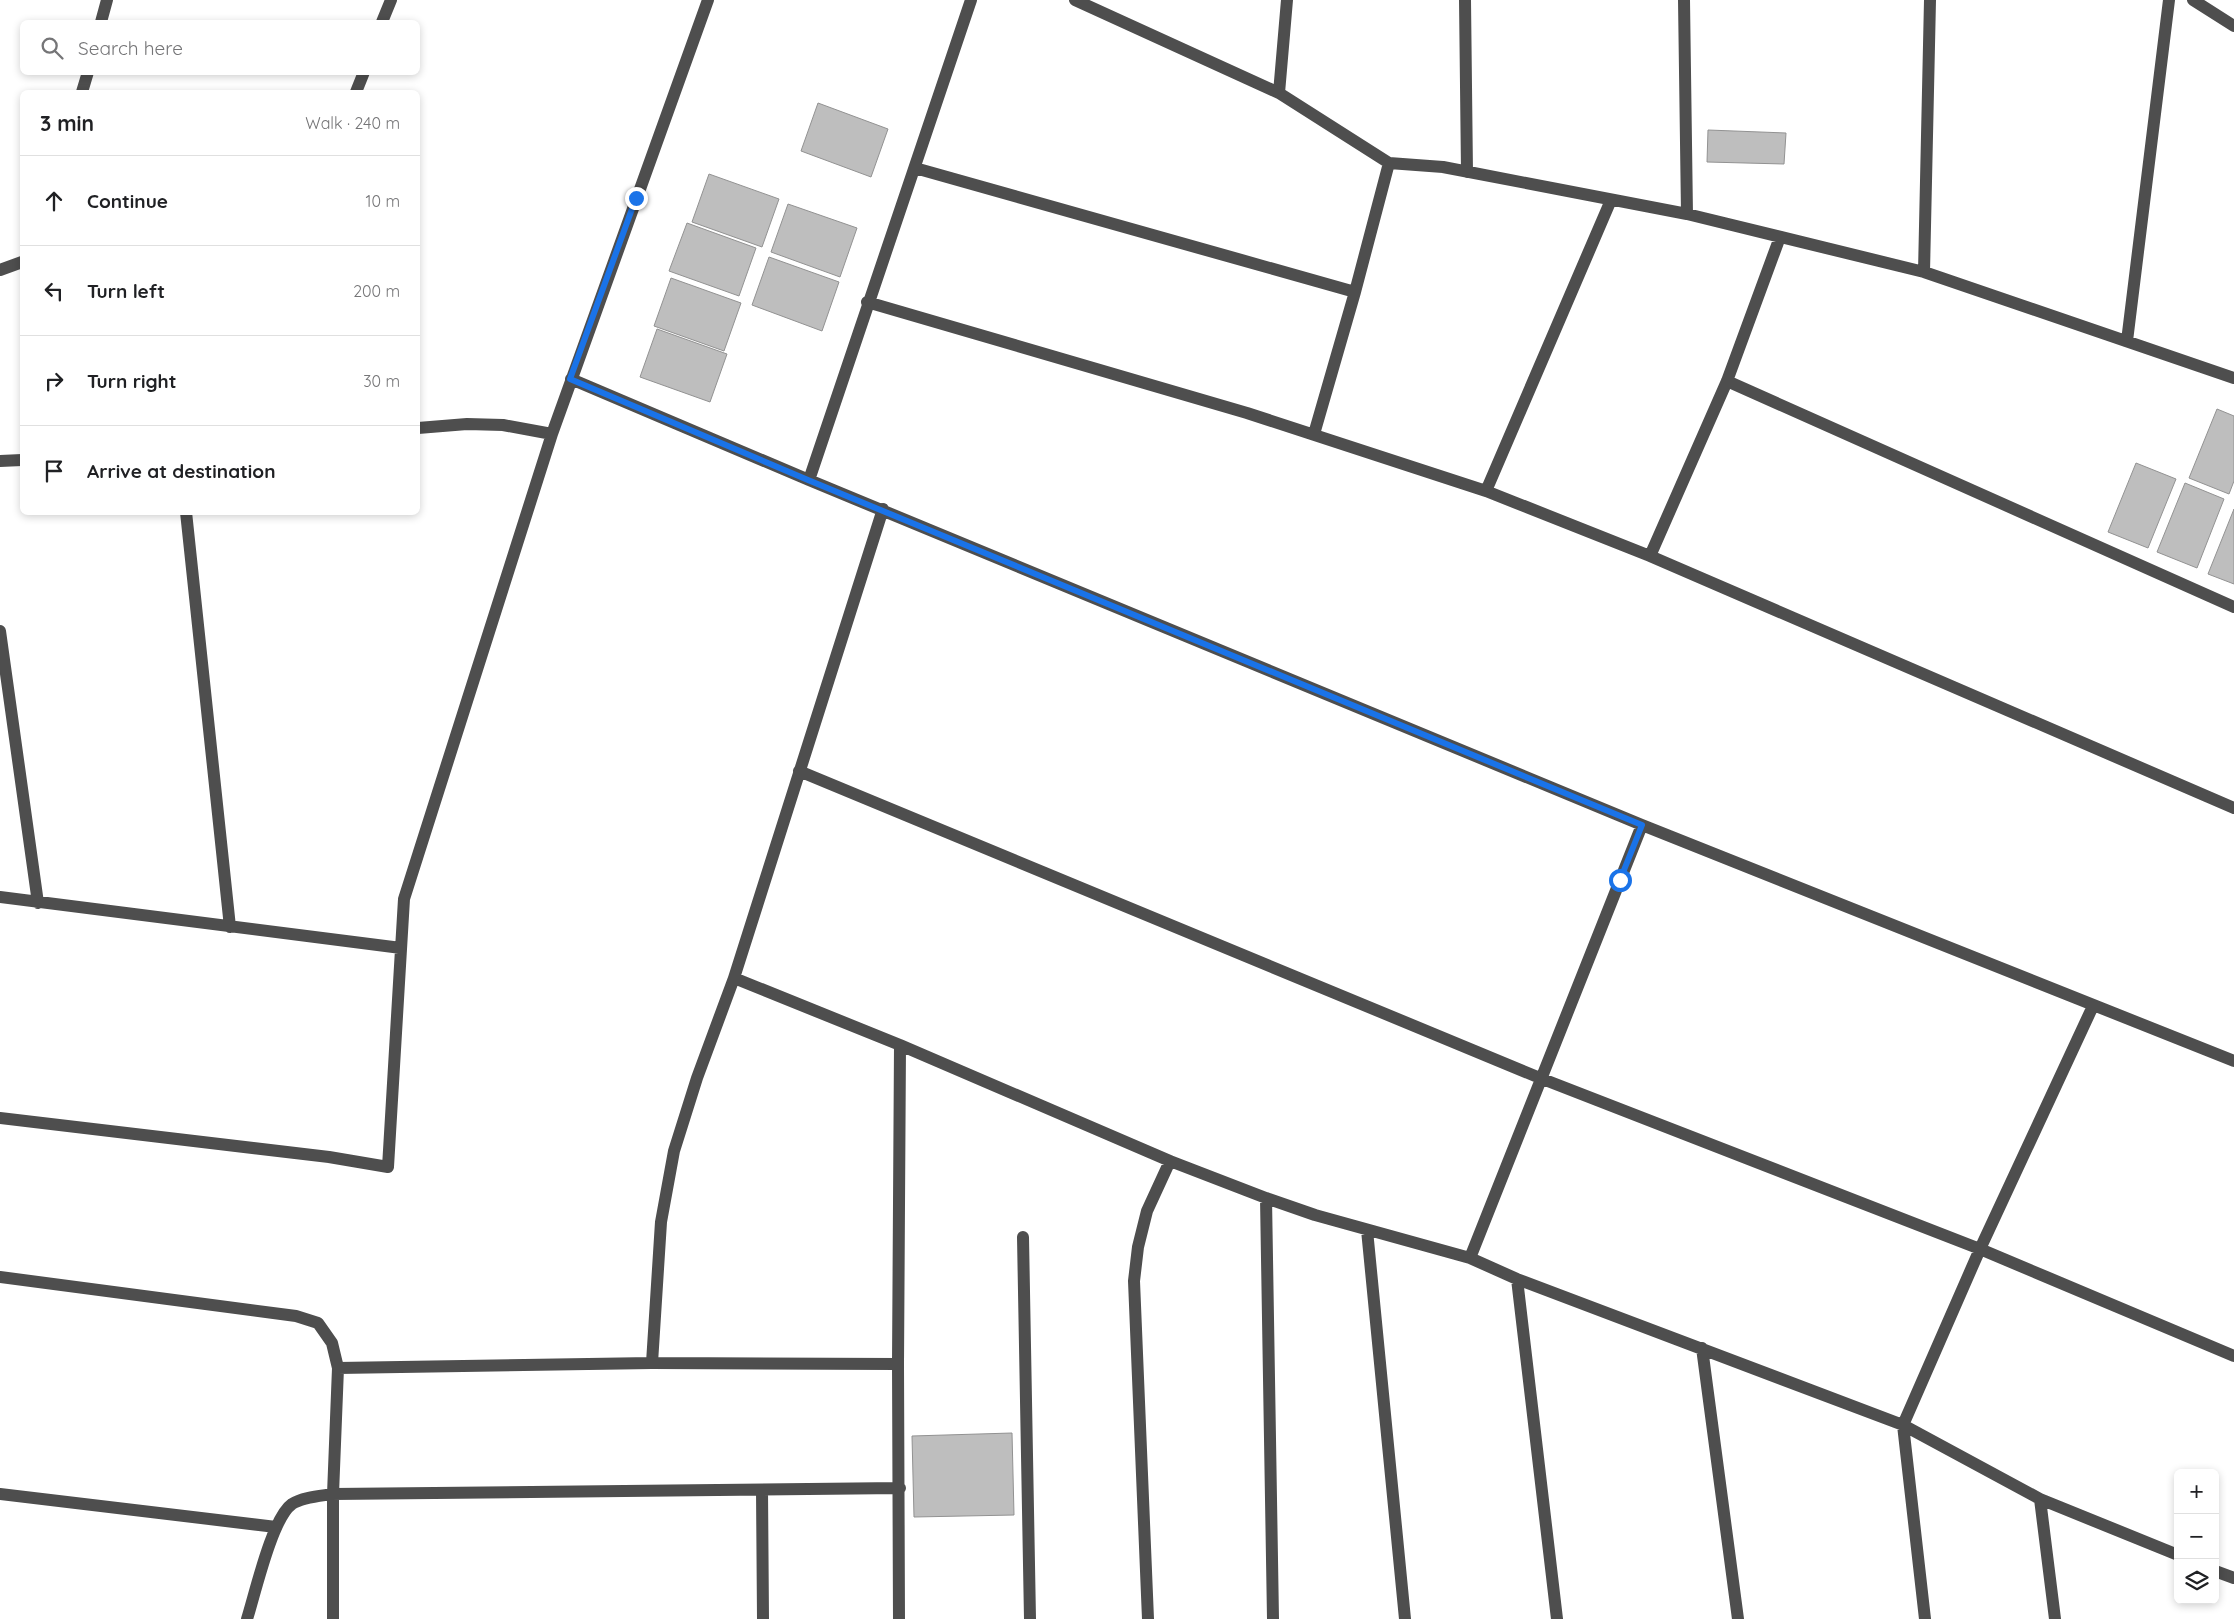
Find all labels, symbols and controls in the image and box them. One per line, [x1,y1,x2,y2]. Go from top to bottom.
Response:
search box [20,20,420,75]
icon: search [38,34,66,62]
text: Search here [78,36,183,60]
text: 3 min [40,110,94,136]
text: Walk · 240 m [305,113,400,133]
icon: ahead [40,187,68,215]
route end [625,187,648,210]
text: Continue [87,189,168,213]
text: 10 m [366,191,400,211]
icon: left [40,277,68,305]
text: Turn left [87,279,165,303]
text: 200 m [353,281,400,301]
icon: right [40,367,68,395]
text: Turn right [87,369,176,393]
text: 30 m [363,371,400,391]
icon: arrive [40,457,68,485]
text: Arrive at destination [87,459,276,483]
route start [1609,869,1632,892]
map controls [2174,1469,2219,1604]
button: + [2174,1469,2219,1514]
button: − [2174,1514,2219,1559]
button: layers [2174,1559,2219,1604]

